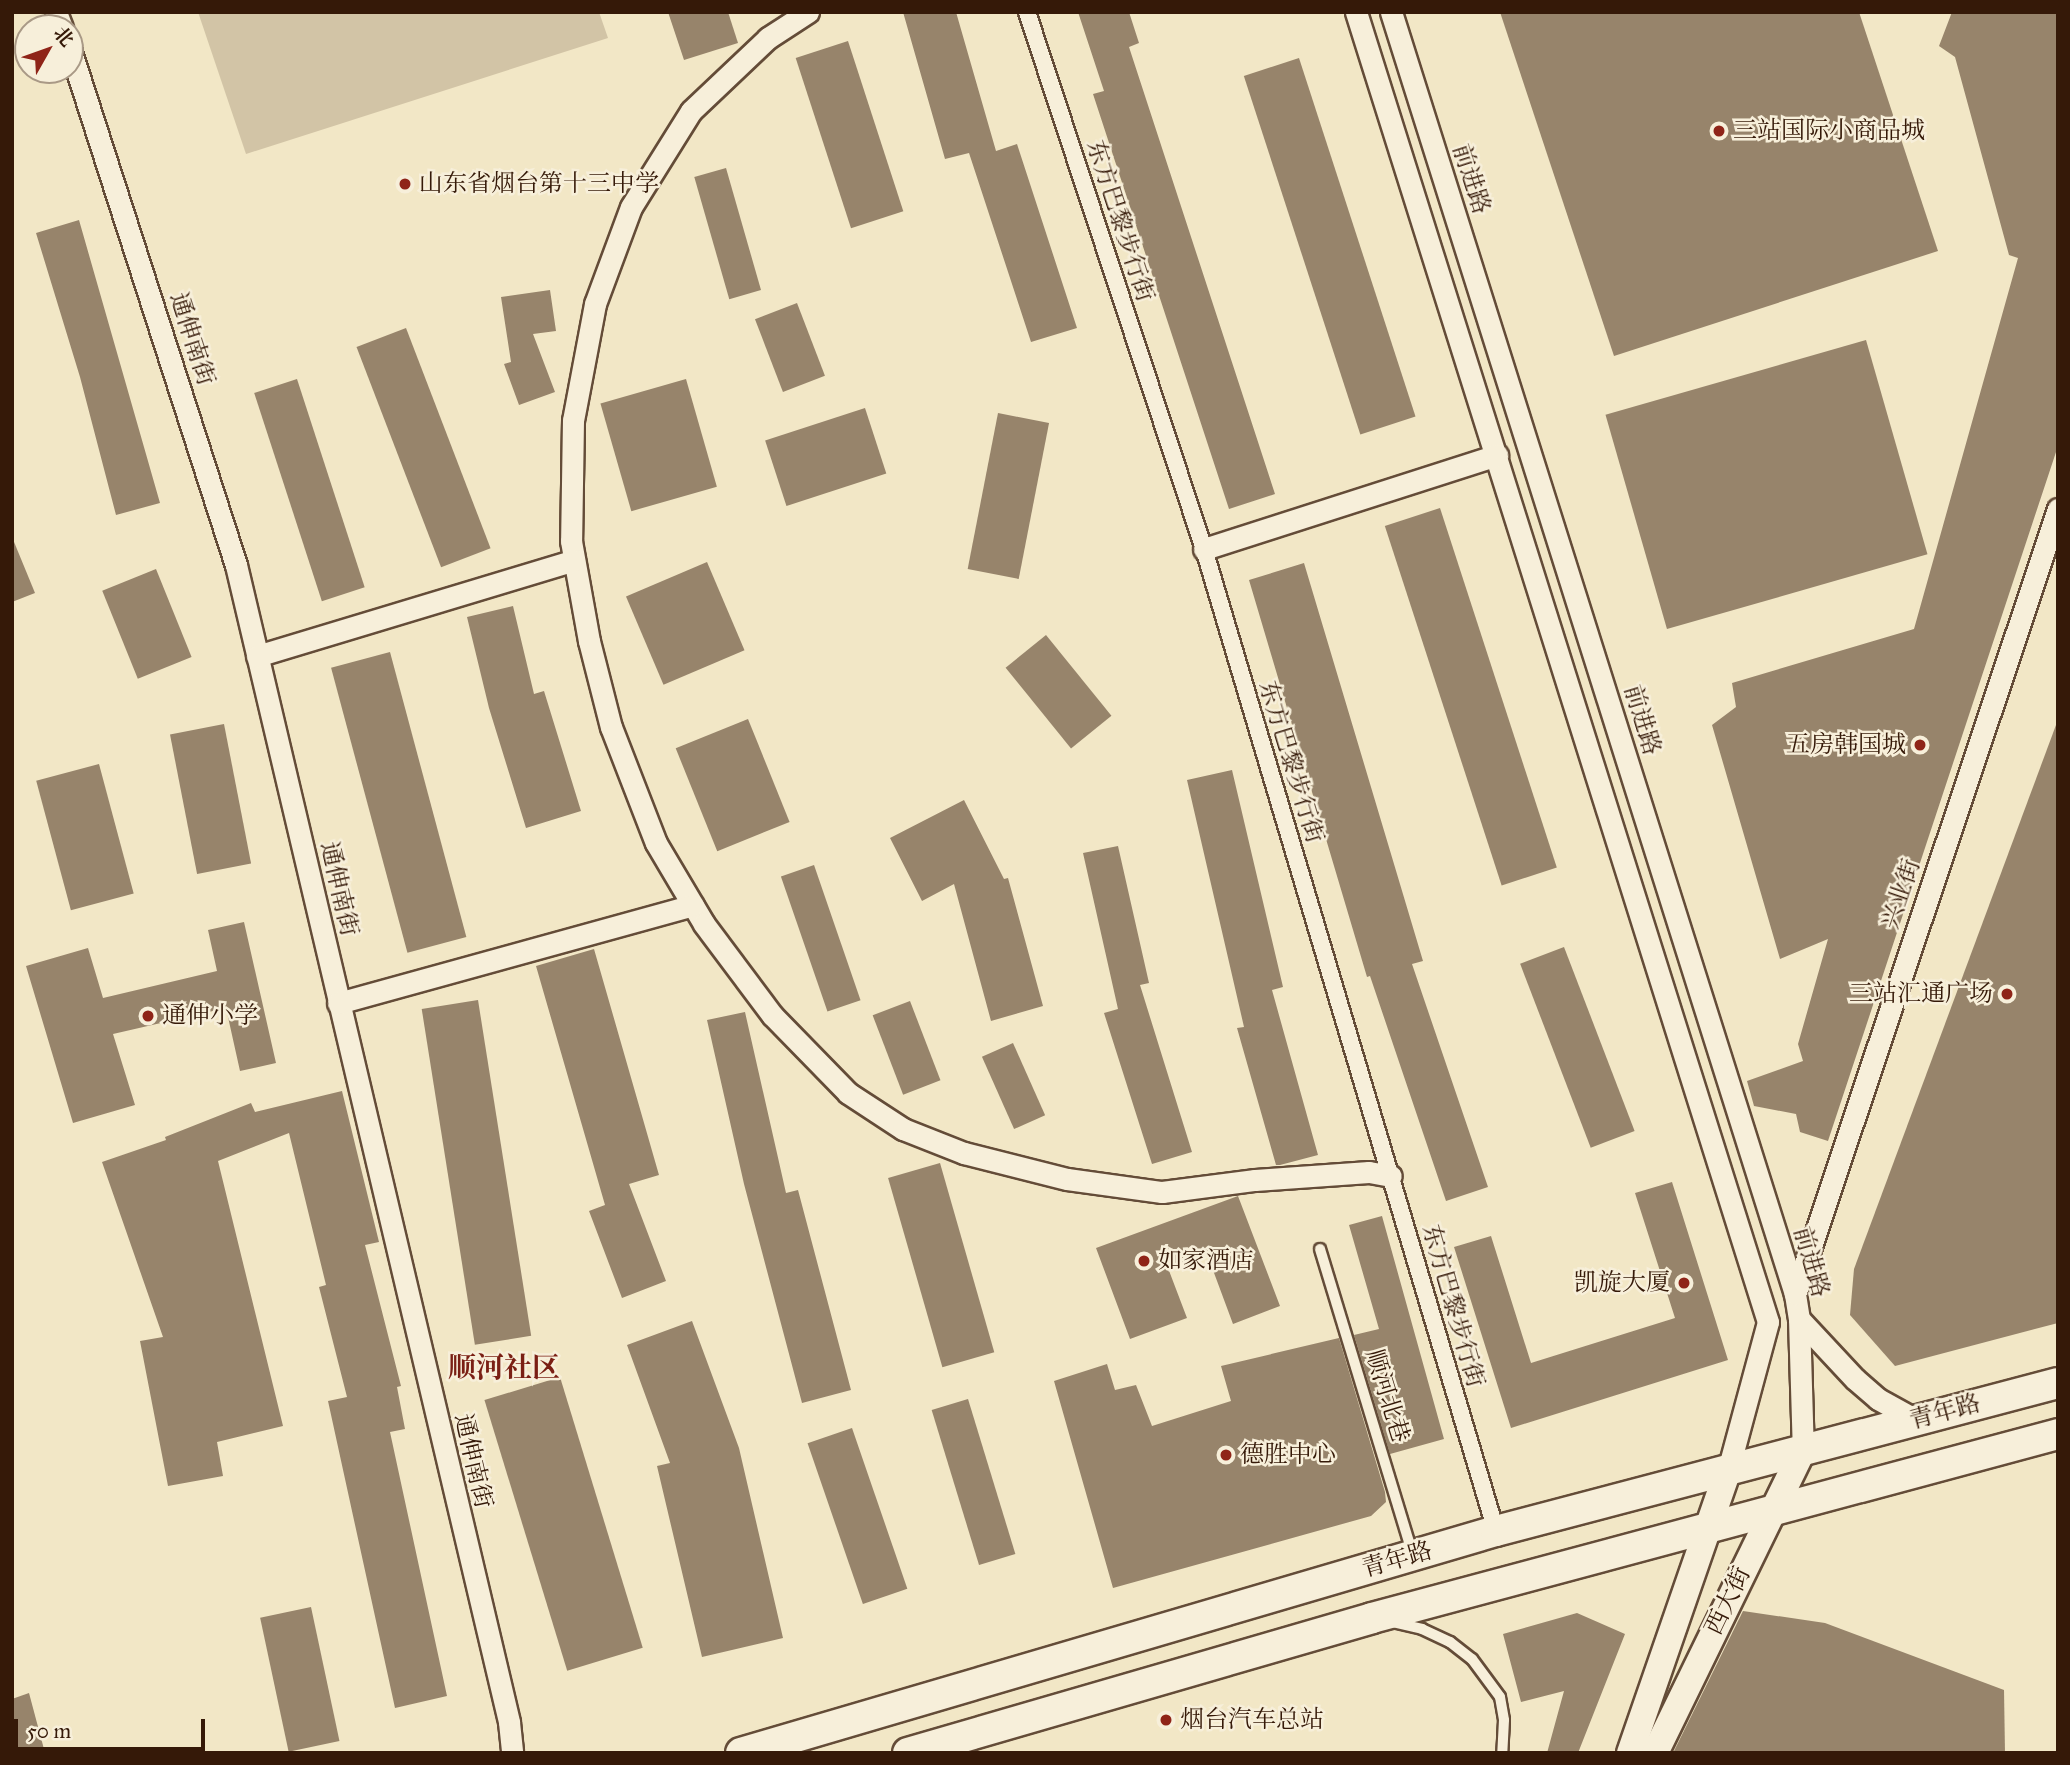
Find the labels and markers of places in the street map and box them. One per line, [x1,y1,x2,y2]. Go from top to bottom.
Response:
place label: 三站国际小商品城 [1733,117,1925,145]
marker: 三站国际小商品城 [1711,123,1727,139]
place label: 山东省烟台第十三中学 [419,170,659,198]
marker: 山东省烟台第十三中学 [397,176,413,192]
place label: 五房韩国城 [1786,731,1906,759]
marker: 五房韩国城 [1912,737,1928,753]
place label: 三站汇通广场 [1849,980,1993,1008]
marker: 三站汇通广场 [1999,986,2015,1002]
place label: 通伸小学 [162,1002,258,1030]
marker: 通伸小学 [140,1008,156,1024]
place label: 如家酒店 [1158,1247,1254,1275]
marker: 如家酒店 [1136,1253,1152,1269]
place label: 凯旋大厦 [1574,1269,1670,1297]
marker: 凯旋大厦 [1676,1275,1692,1291]
place label: 德胜中心 [1240,1441,1336,1469]
marker: 德胜中心 [1218,1447,1234,1463]
place label: 烟台汽车总站 [1180,1706,1324,1734]
marker: 烟台汽车总站 [1158,1712,1174,1728]

